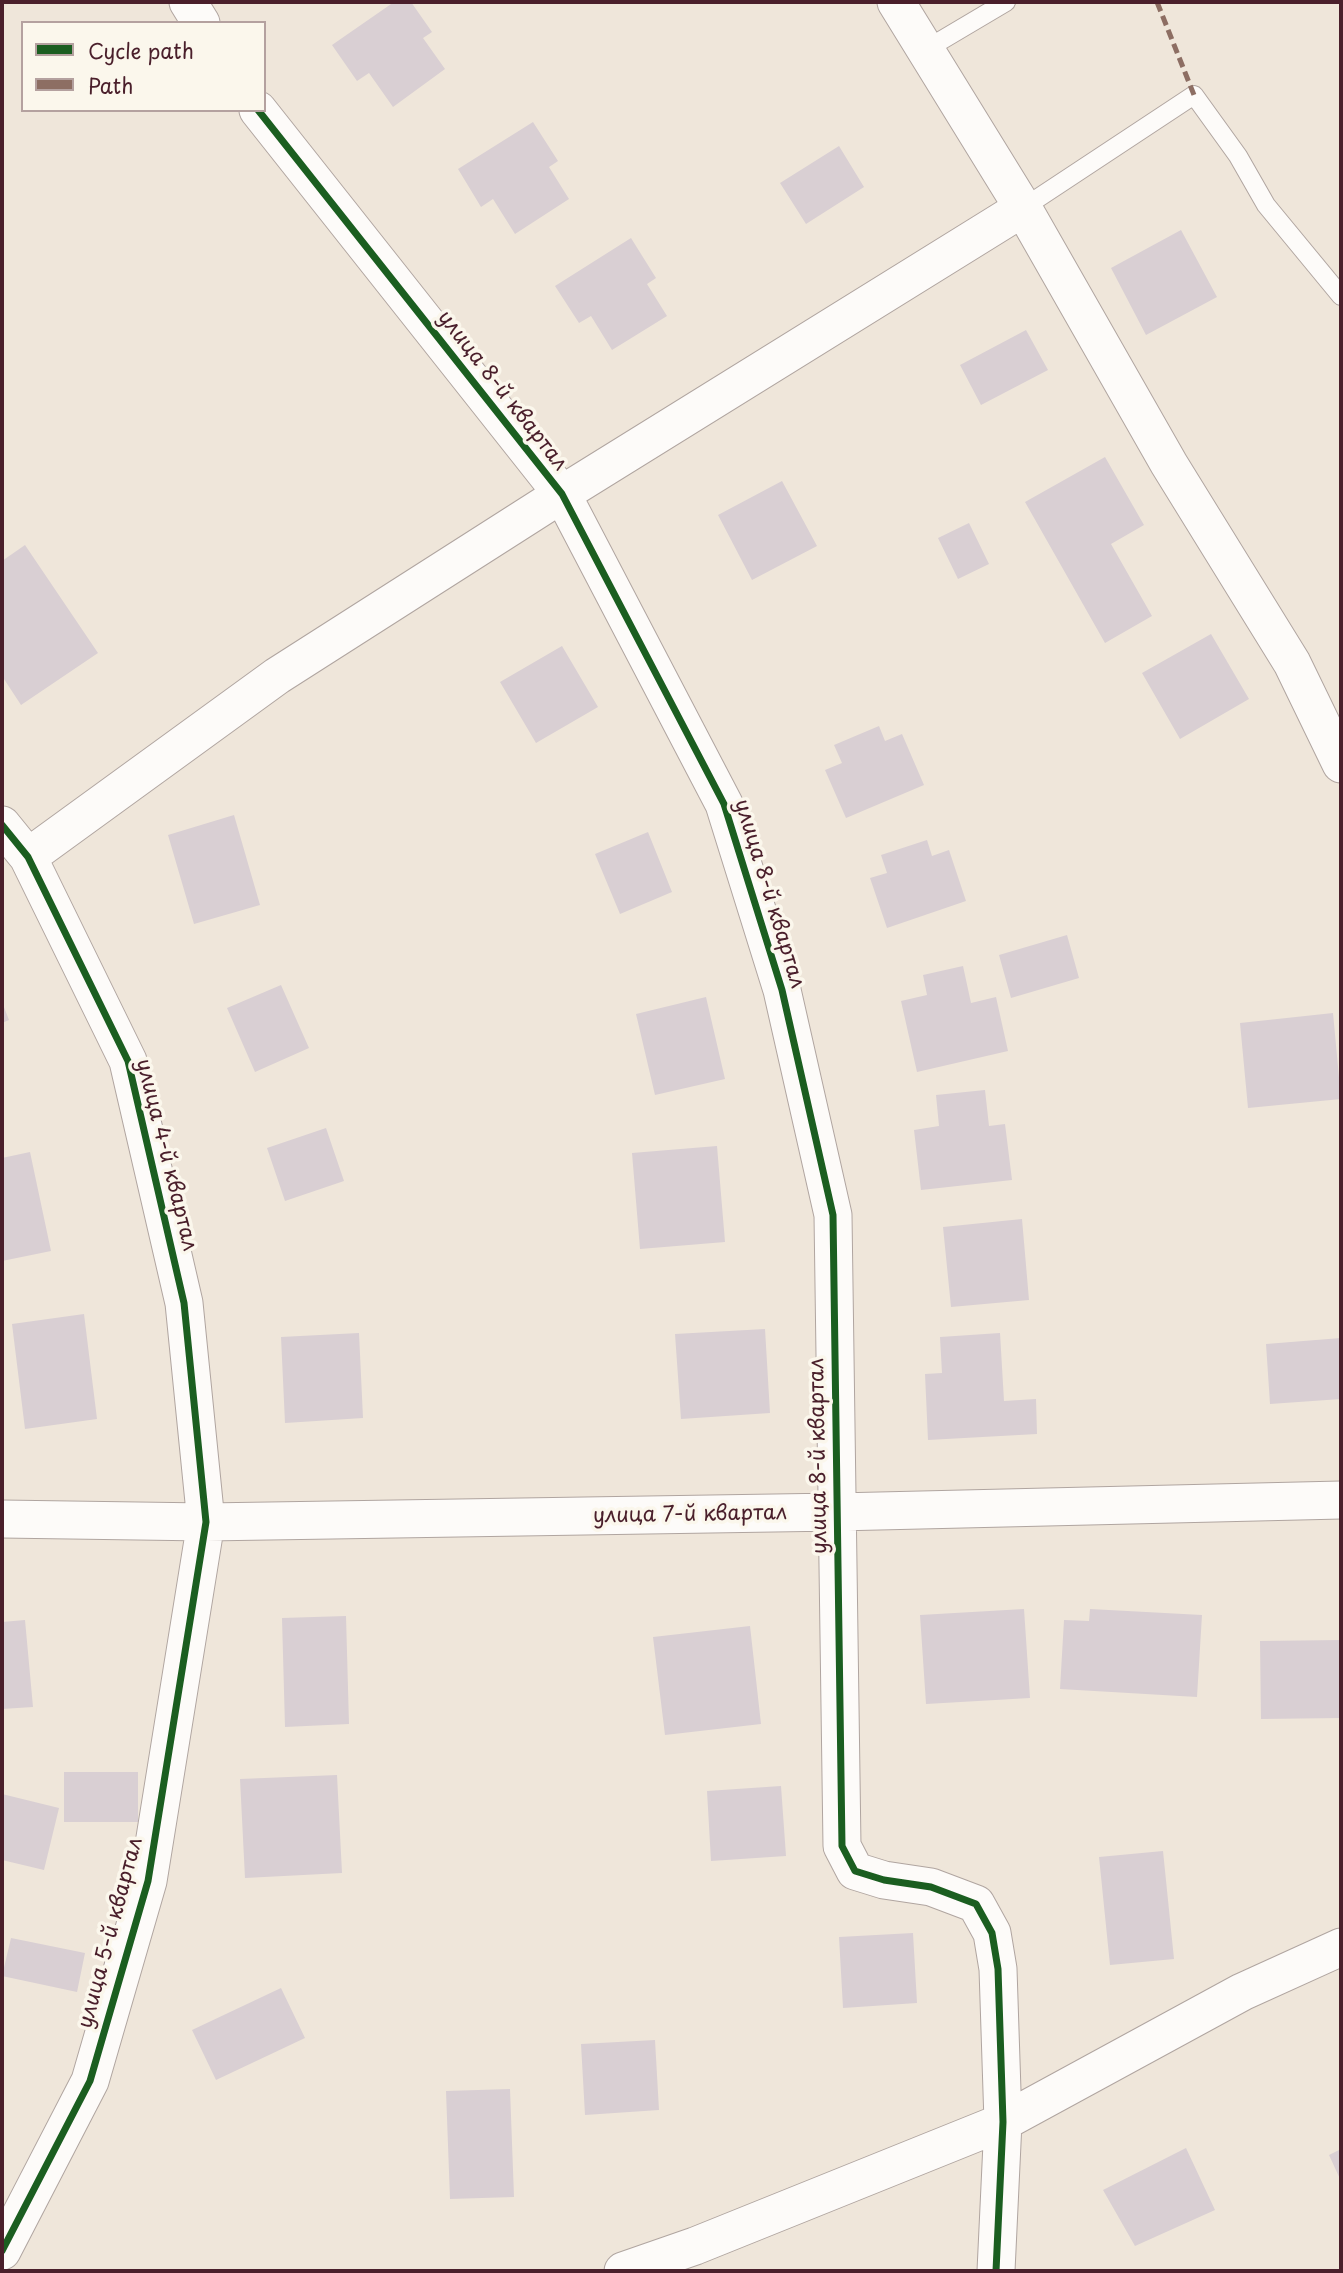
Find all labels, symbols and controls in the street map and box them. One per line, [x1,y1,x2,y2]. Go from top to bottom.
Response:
legend [21,21,266,112]
text: Cycle path [88,34,194,66]
text: Path [88,69,133,101]
street label: улица 8-й квартал [432,306,572,476]
street label: улица 8-й квартал [728,796,810,992]
street label: улица 4-й квартал [130,1056,202,1254]
street label: улица 8-й квартал [805,1358,833,1554]
street label: улица 7-й квартал [593,1501,787,1529]
street label: улица 5-й квартал [73,1835,149,2031]

